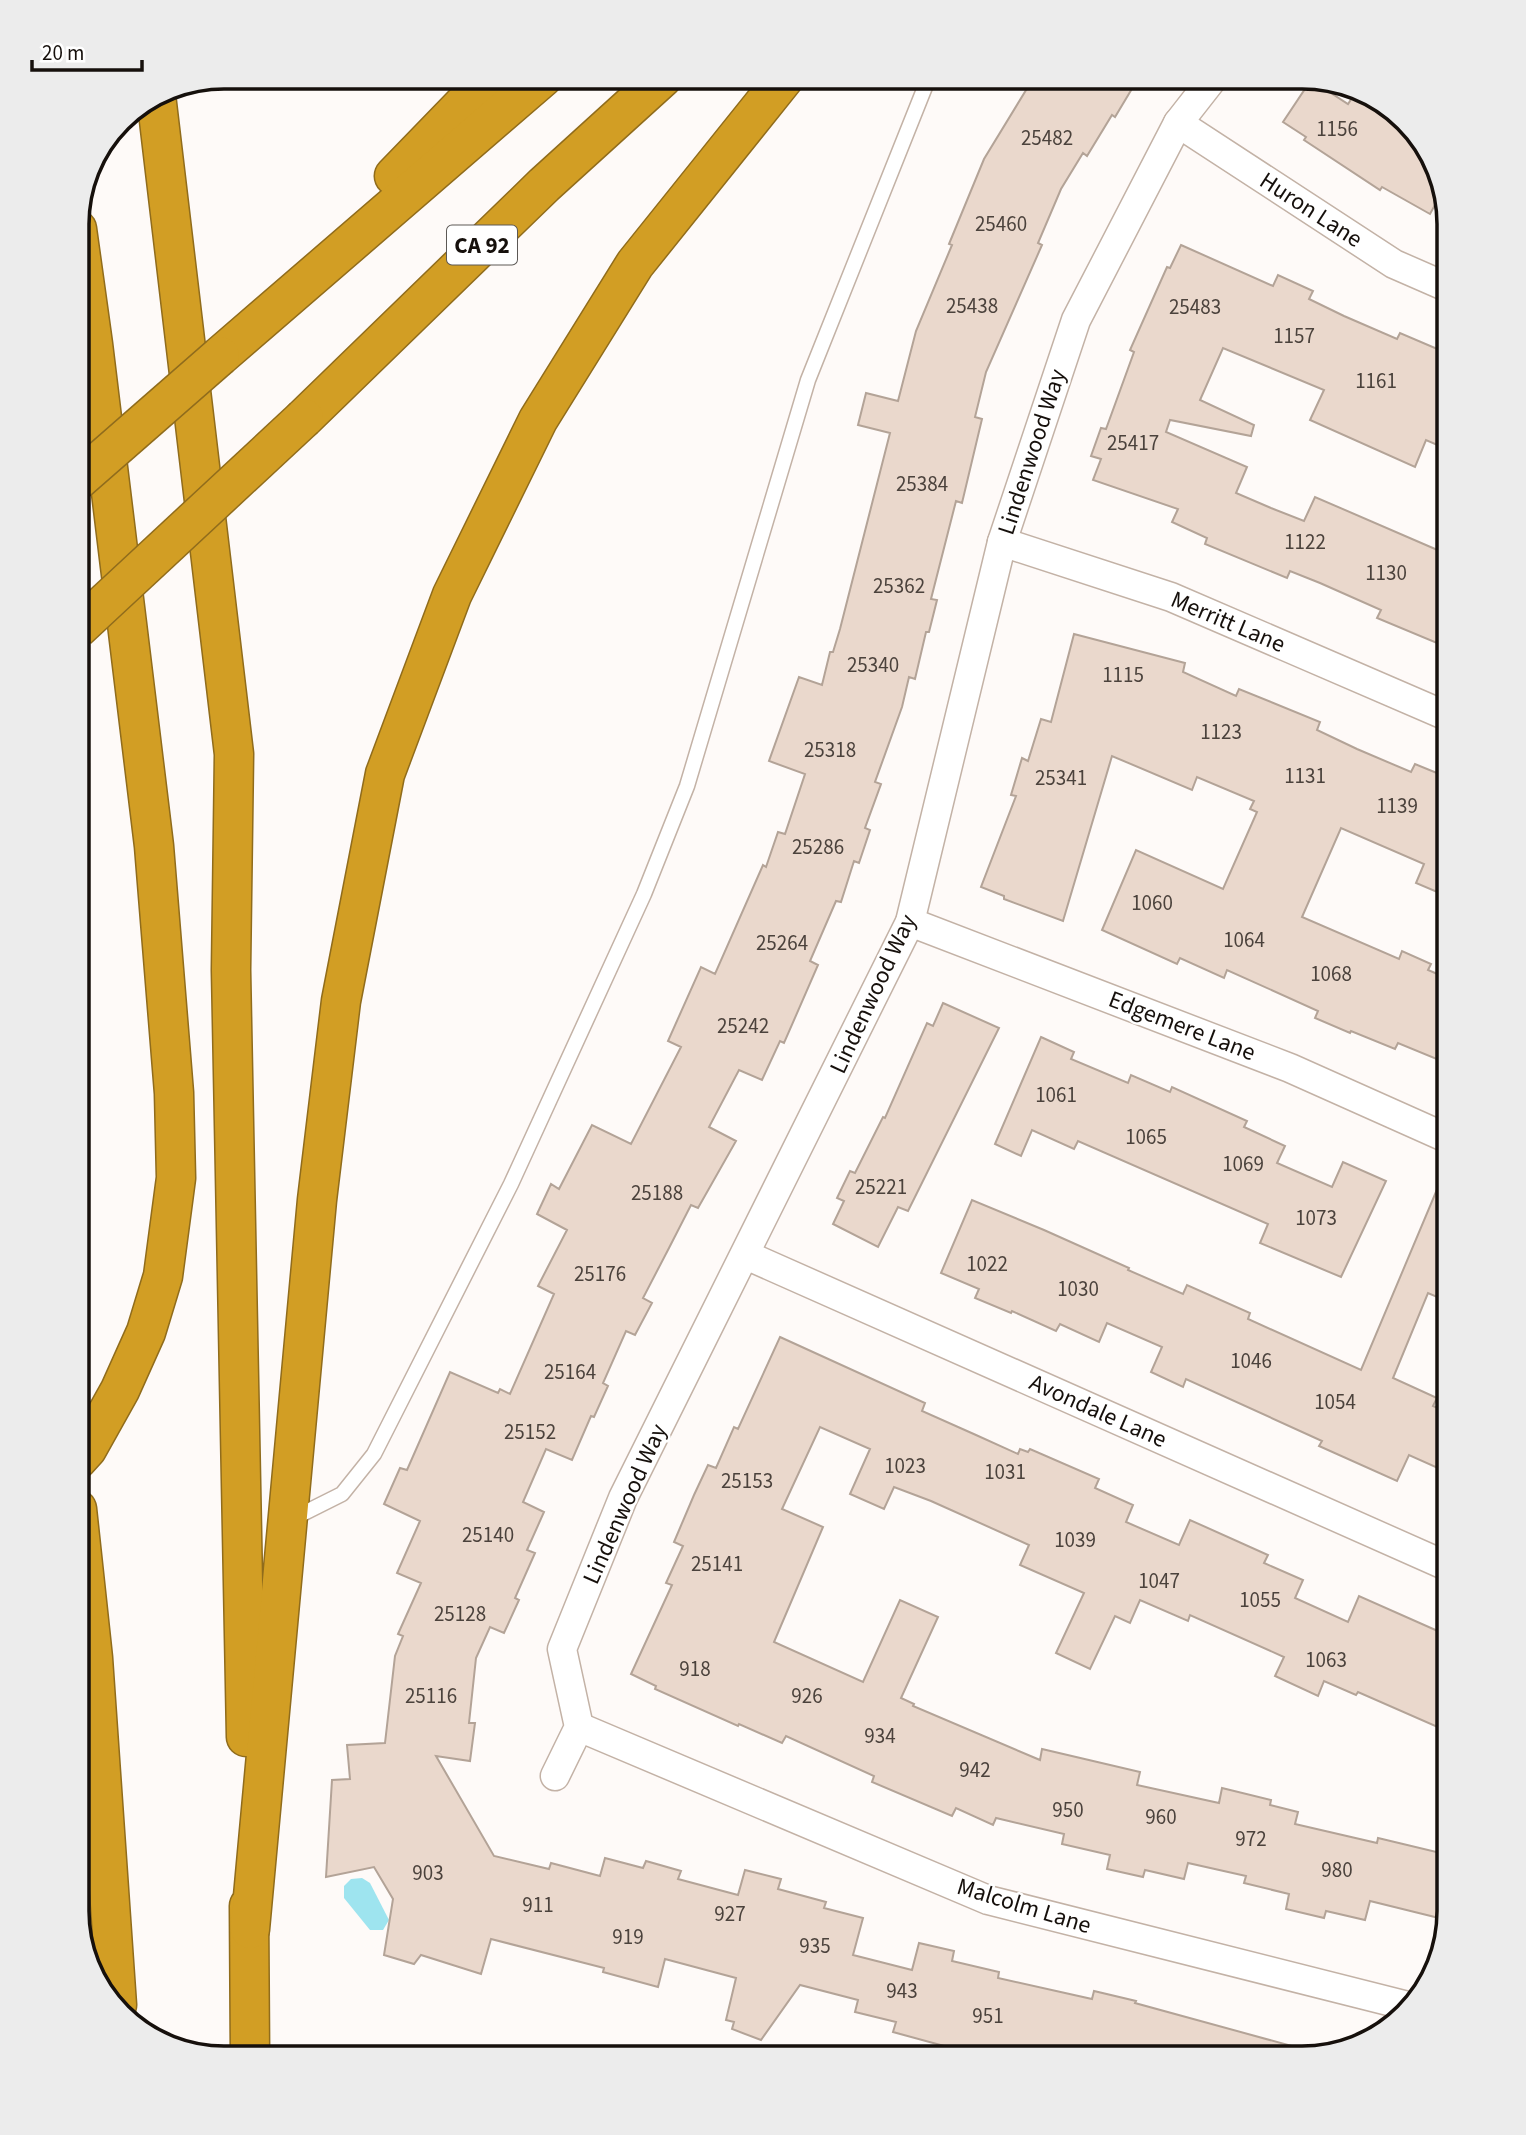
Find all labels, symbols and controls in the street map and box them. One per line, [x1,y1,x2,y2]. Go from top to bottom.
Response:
scale bar [32,28,142,72]
text: 20 m [42,38,84,68]
house number: 1156 [1316,114,1358,144]
house number: 25482 [1021,123,1073,153]
street label: Huron Lane [1253,164,1369,256]
house number: 25460 [975,209,1027,239]
road number: CA 92 [447,226,517,264]
house number: 25438 [946,291,998,321]
house number: 25483 [1169,292,1221,322]
house number: 1157 [1273,321,1315,351]
street label: Lindenwood Way [989,365,1075,539]
house number: 1161 [1355,366,1397,396]
house number: 25417 [1107,428,1159,458]
house number: 25384 [896,469,948,499]
house number: 1122 [1284,527,1326,557]
house number: 1130 [1365,558,1407,588]
house number: 25362 [873,571,925,601]
street label: Merritt Lane [1165,582,1291,662]
house number: 25340 [847,650,899,680]
house number: 1115 [1102,660,1144,690]
house number: 1123 [1200,717,1242,747]
house number: 25318 [804,735,856,765]
house number: 1131 [1284,761,1326,791]
house number: 25341 [1035,763,1087,793]
house number: 1139 [1376,791,1418,821]
house number: 25286 [792,832,844,862]
house number: 1060 [1131,888,1173,918]
street label: Lindenwood Way [821,909,925,1079]
house number: 1064 [1223,925,1265,955]
house number: 25264 [756,928,808,958]
house number: 1068 [1310,959,1352,989]
street label: Edgemere Lane [1103,982,1261,1070]
house number: 25242 [717,1011,769,1041]
house number: 1061 [1035,1080,1077,1110]
house number: 1065 [1125,1122,1167,1152]
house number: 1069 [1222,1149,1264,1179]
house number: 25221 [855,1172,907,1202]
house number: 25188 [631,1178,683,1208]
house number: 1073 [1295,1203,1337,1233]
house number: 1022 [966,1249,1008,1279]
house number: 25176 [574,1259,626,1289]
house number: 1030 [1057,1274,1099,1304]
house number: 1046 [1230,1346,1272,1376]
house number: 25164 [544,1357,596,1387]
street label: Avondale Lane [1024,1365,1172,1457]
house number: 1054 [1314,1387,1356,1417]
house number: 25152 [504,1417,556,1447]
street label: Lindenwood Way [574,1418,676,1590]
house number: 1023 [884,1451,926,1481]
house number: 1031 [984,1457,1026,1487]
house number: 25153 [721,1466,773,1496]
house number: 25140 [462,1520,514,1550]
house number: 1039 [1054,1525,1096,1555]
house number: 25141 [691,1549,743,1579]
house number: 1047 [1138,1566,1180,1596]
house number: 1055 [1239,1585,1281,1615]
house number: 25128 [434,1599,486,1629]
house number: 1063 [1305,1645,1347,1675]
house number: 918 [679,1654,711,1684]
house number: 25116 [405,1681,457,1711]
house number: 926 [791,1681,823,1711]
house number: 934 [864,1721,896,1751]
house number: 942 [959,1755,991,1785]
house number: 950 [1052,1795,1084,1825]
house number: 960 [1145,1802,1177,1832]
house number: 972 [1235,1824,1267,1854]
house number: 980 [1321,1855,1353,1885]
house number: 903 [412,1858,444,1888]
street label: Malcolm Lane [953,1869,1095,1943]
house number: 911 [522,1890,554,1920]
house number: 927 [714,1899,746,1929]
house number: 919 [612,1922,644,1952]
house number: 935 [799,1931,831,1961]
house number: 943 [886,1976,918,2006]
house number: 951 [972,2001,1004,2031]

